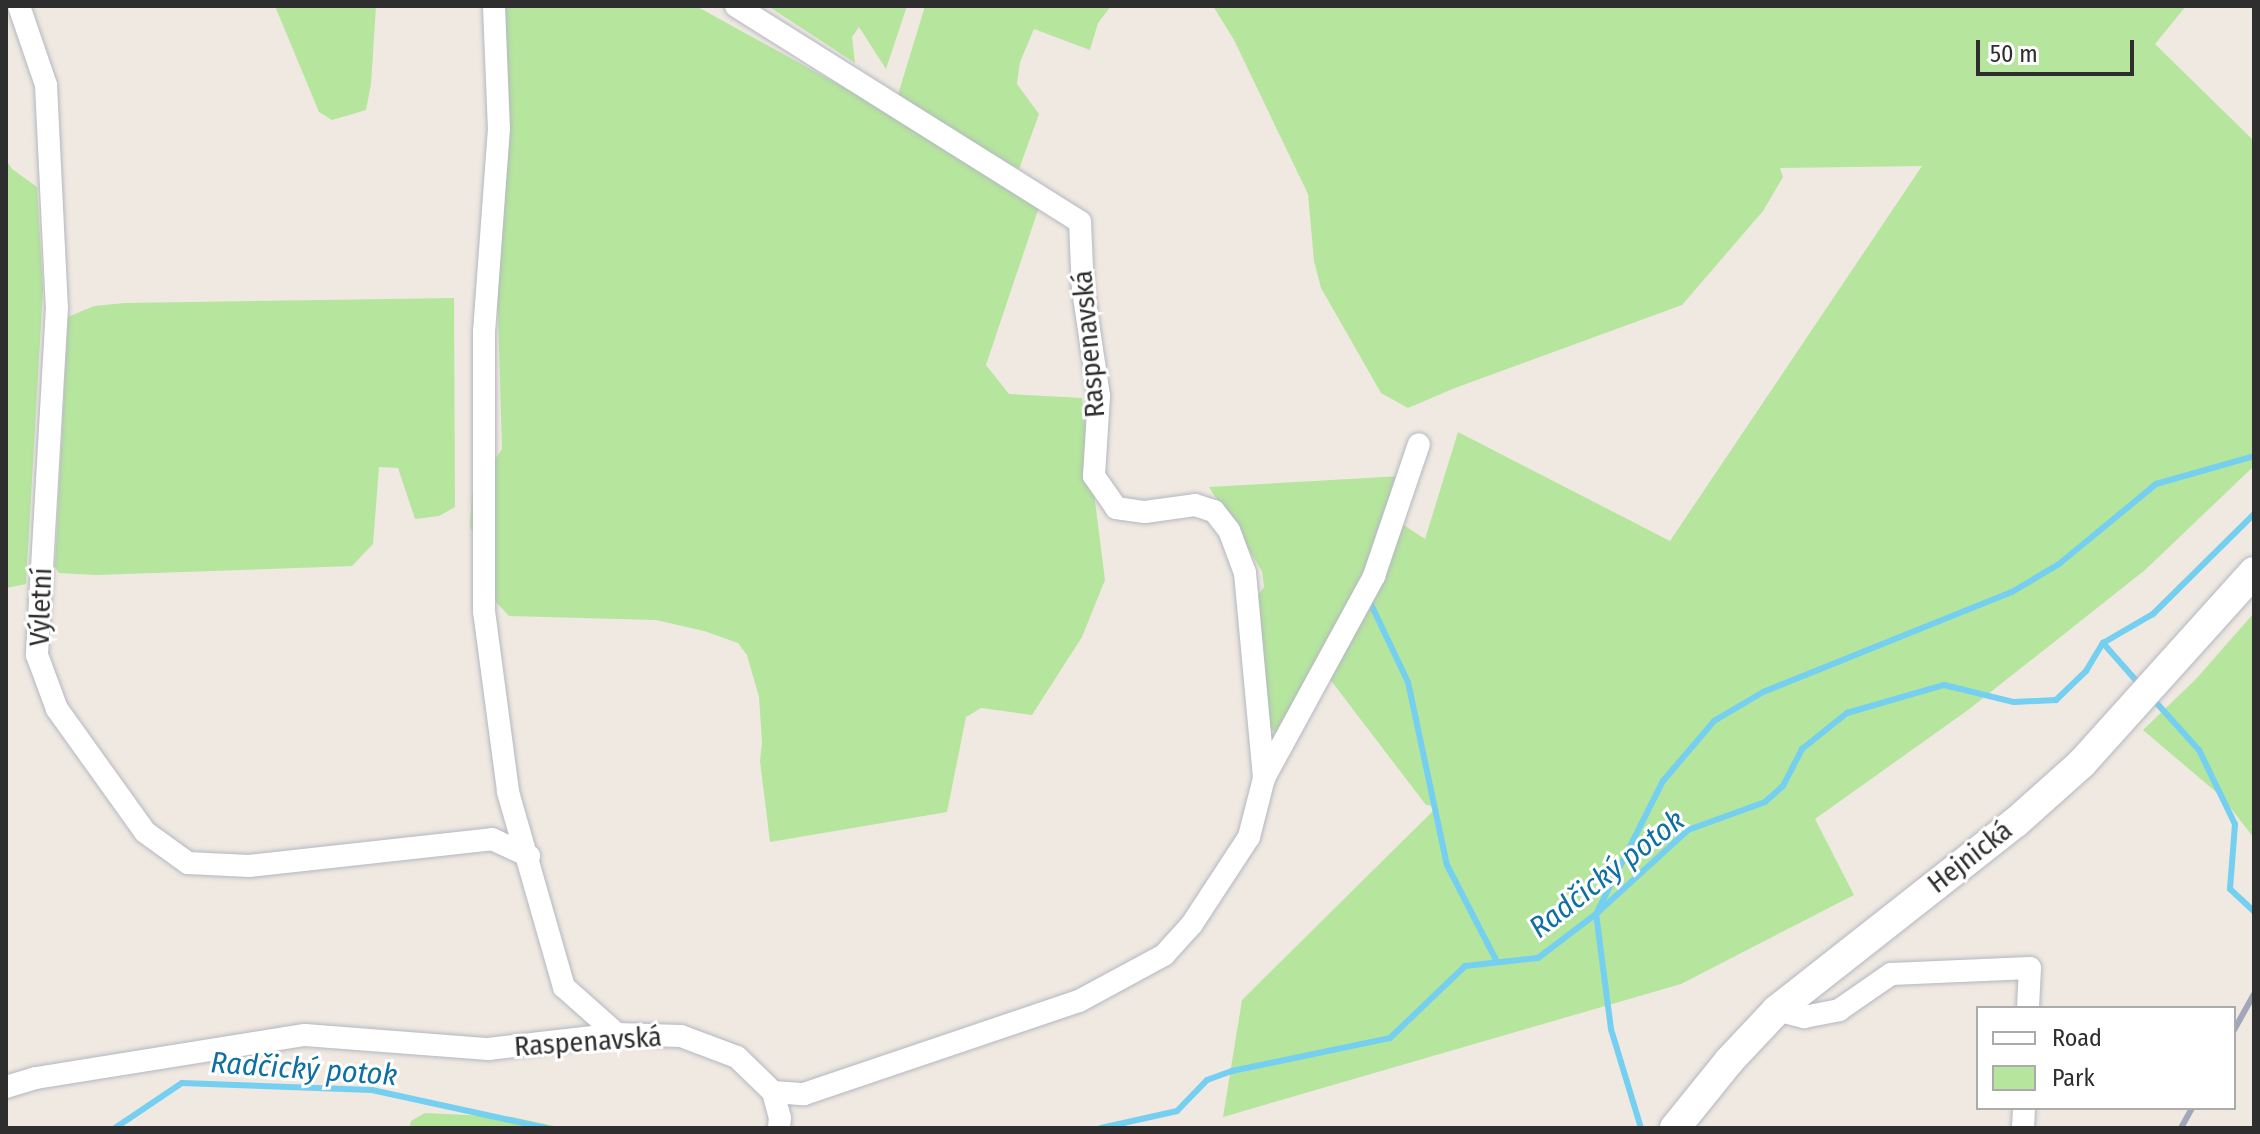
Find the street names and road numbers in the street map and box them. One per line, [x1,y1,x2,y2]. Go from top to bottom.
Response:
street label: Raspenavská [1066,269,1112,419]
street label: Výletní [23,567,59,647]
street label: Hejnická [1921,814,2019,900]
street label: Raspenavská [513,1020,663,1064]

